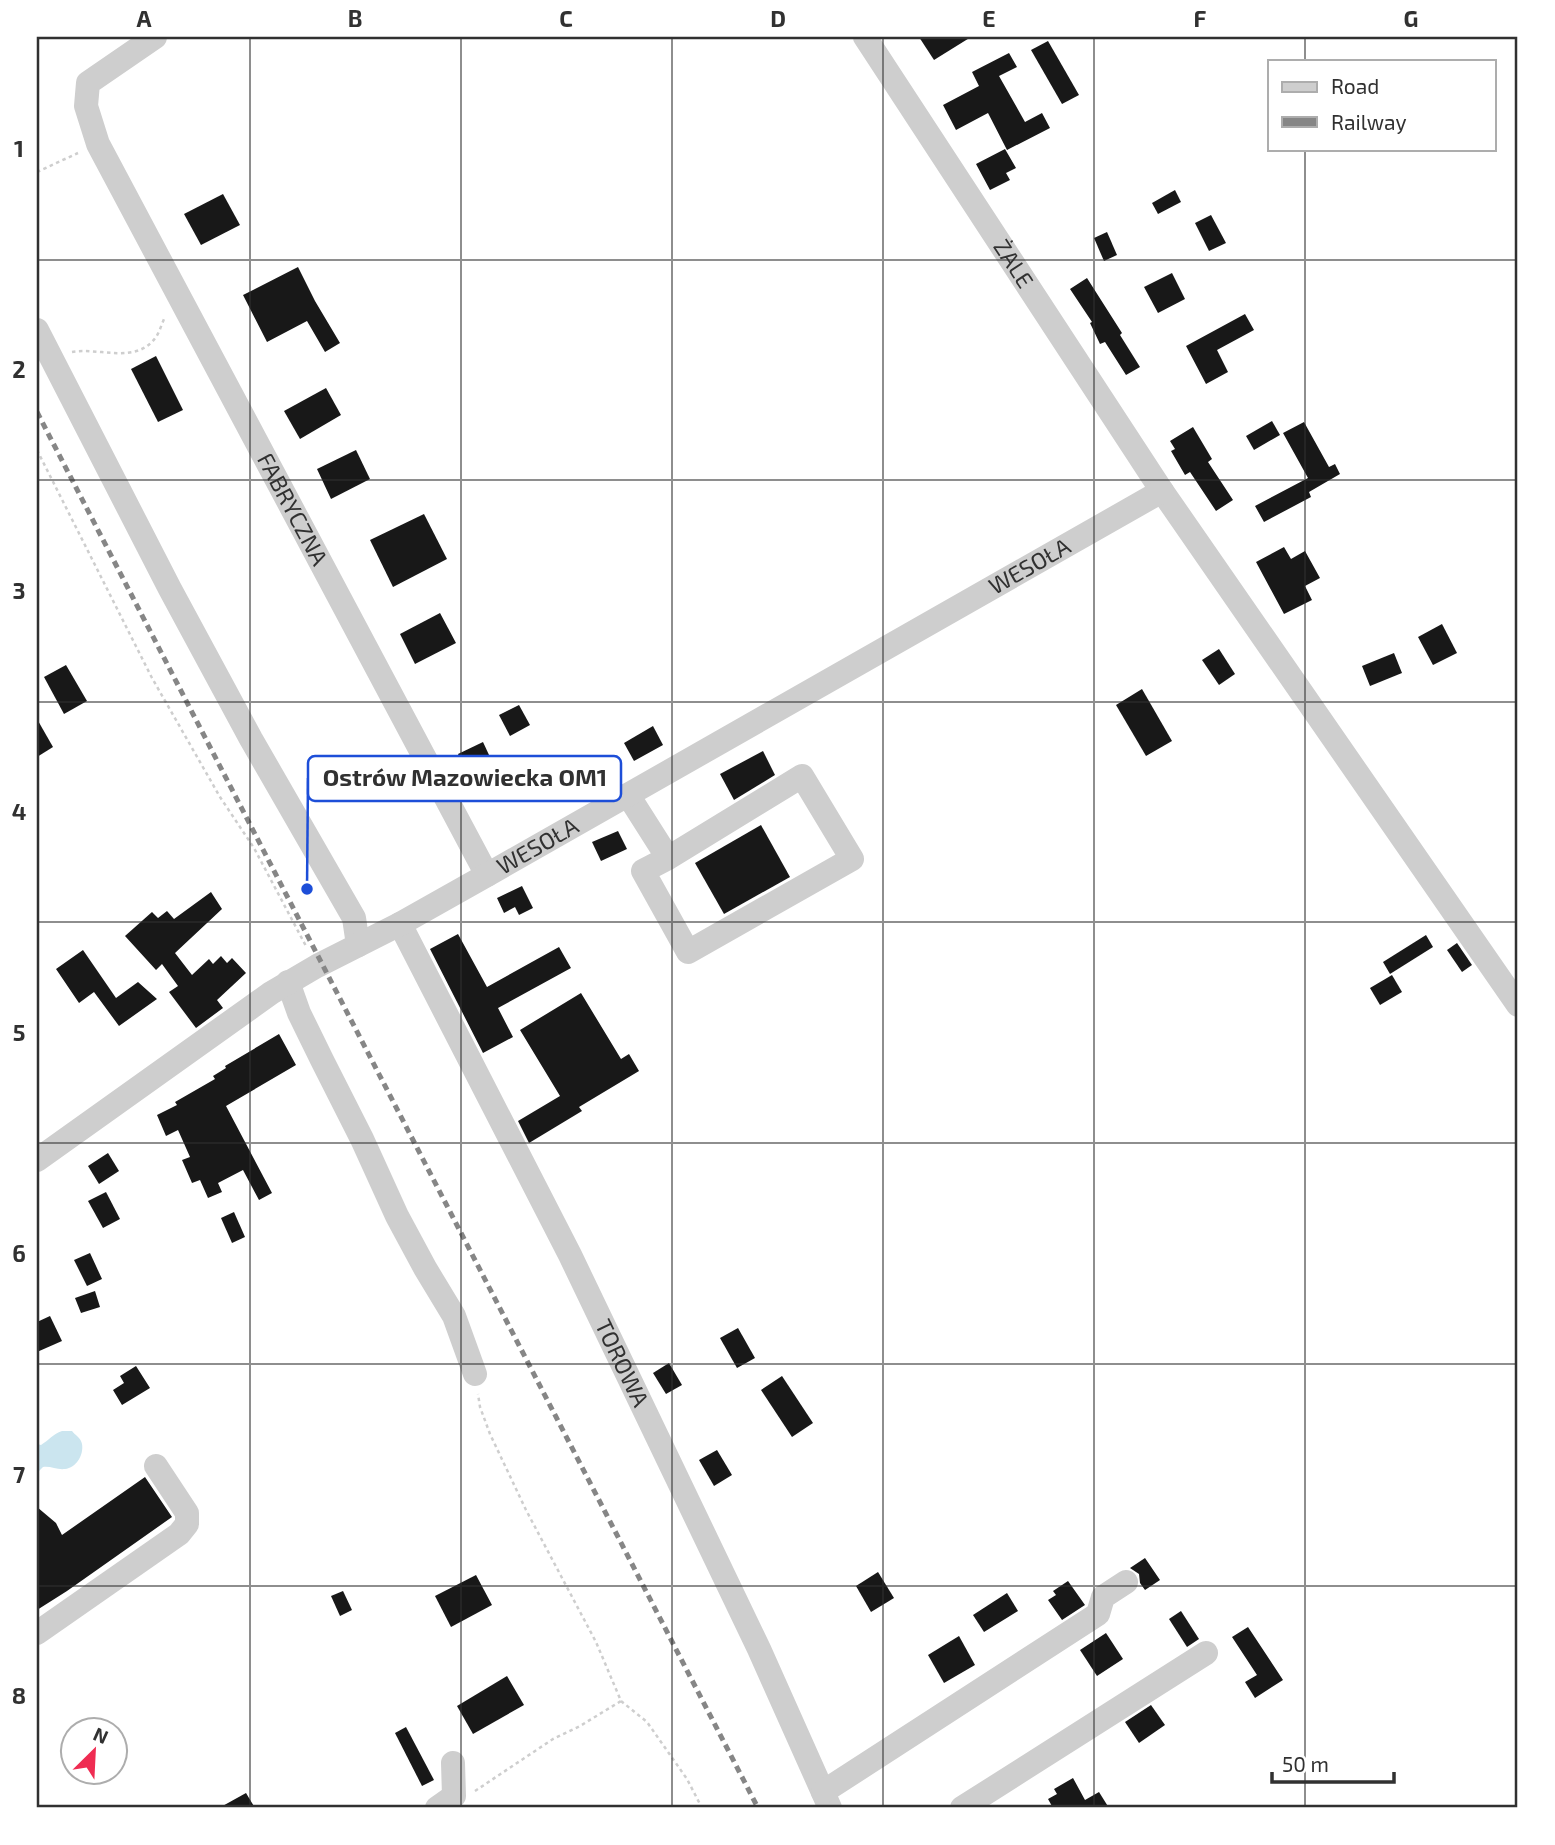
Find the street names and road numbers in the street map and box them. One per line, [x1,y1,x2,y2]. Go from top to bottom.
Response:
street label: ŻALE [988,234,1040,293]
street label: FABRYCZNA [252,448,335,570]
street label: WESOŁA [983,531,1075,600]
street label: WESOŁA [491,811,584,880]
street label: TOROWA [590,1314,656,1412]

